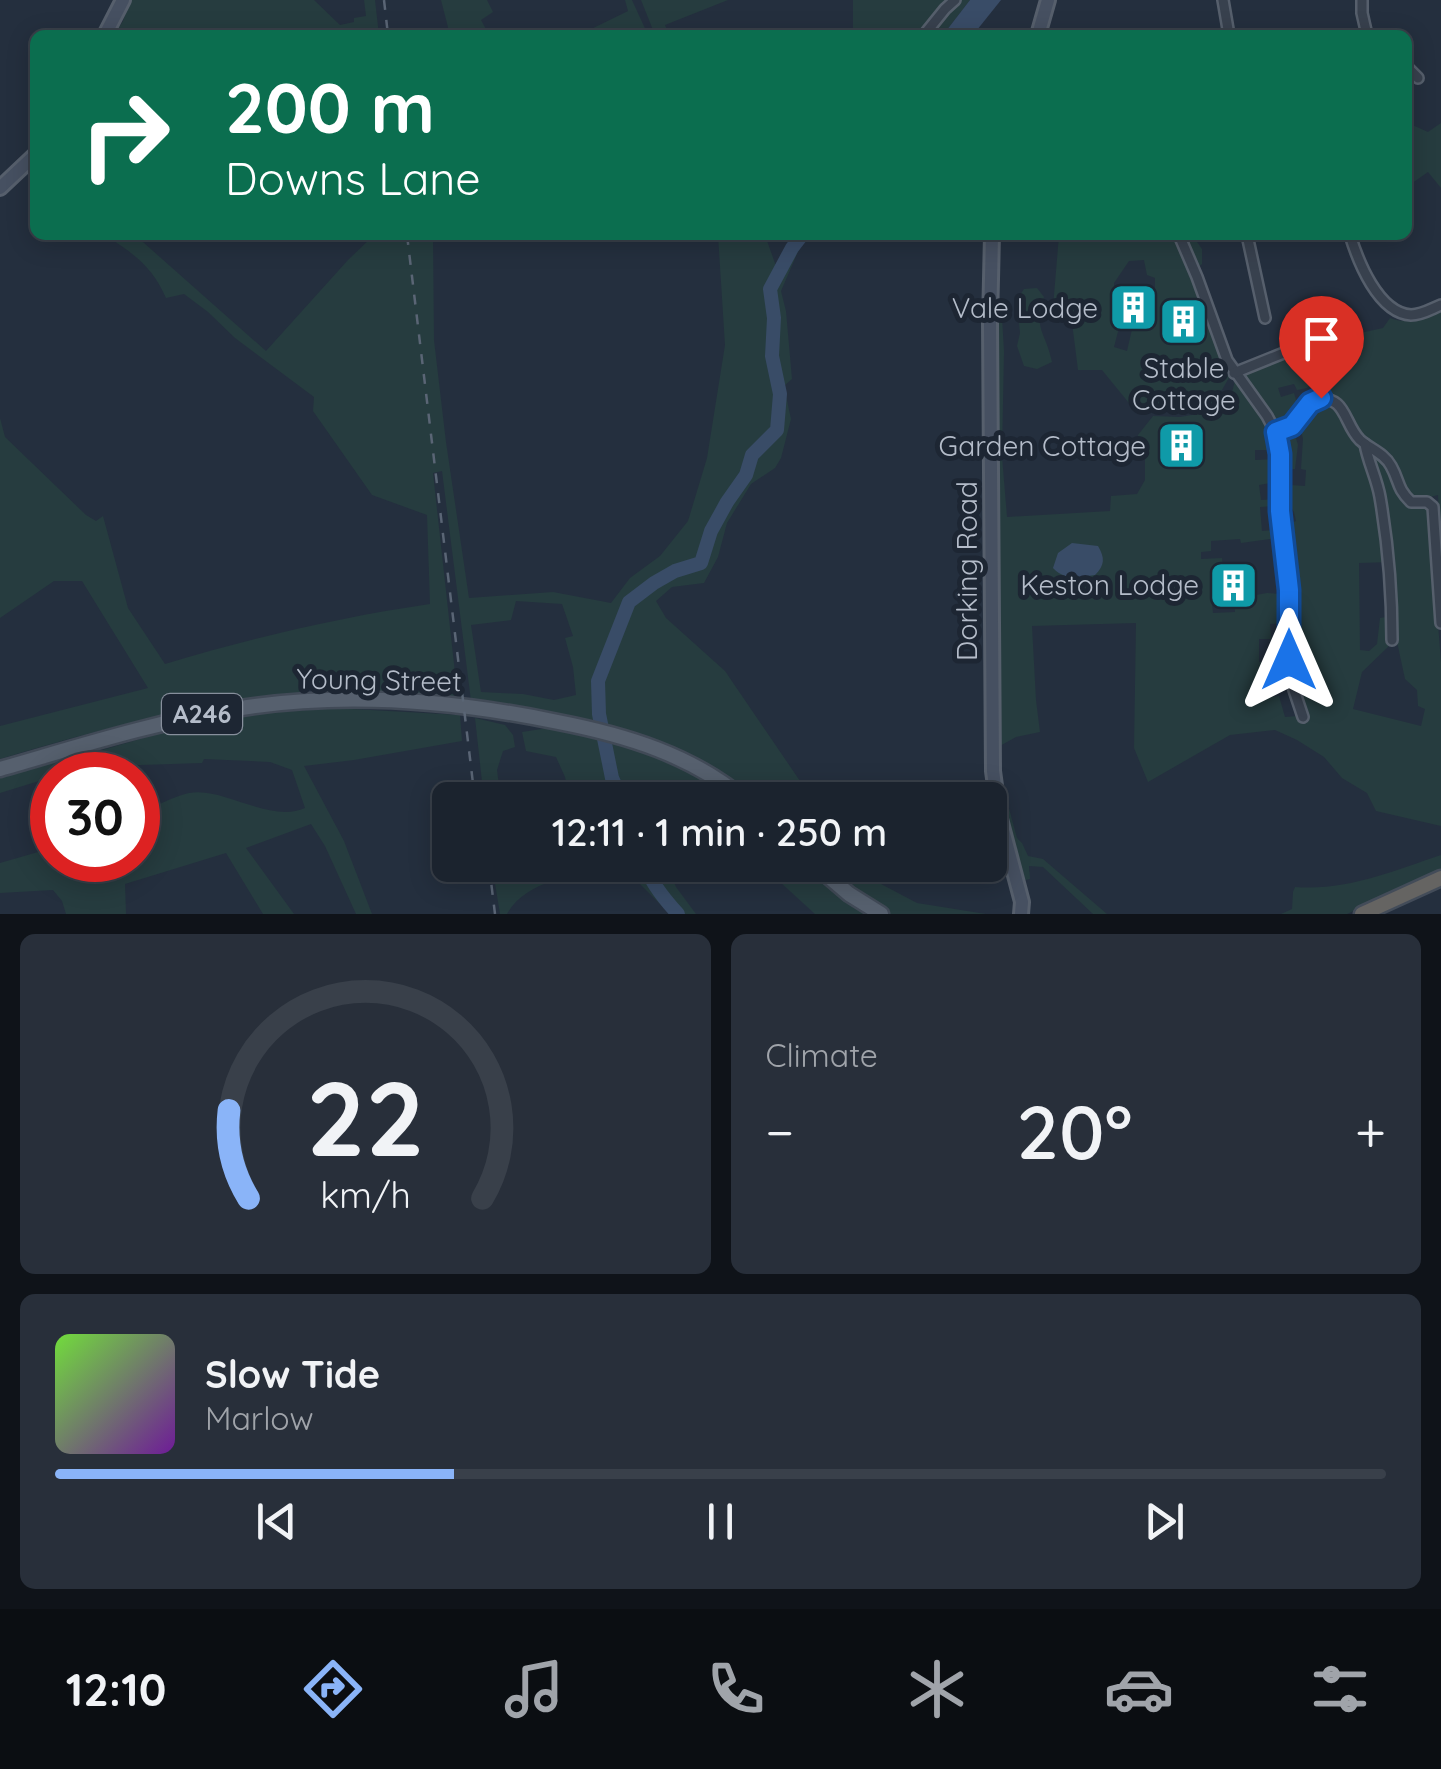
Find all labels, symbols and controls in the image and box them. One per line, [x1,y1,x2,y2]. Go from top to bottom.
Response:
text: 200 m [225,63,435,151]
icon: right [60,70,190,200]
text: Downs Lane [225,150,481,206]
building icon: Vale Lodge [1107,282,1159,334]
place label: Vale Lodge [952,290,1098,325]
building icon: Stable Cottage [1158,295,1210,347]
pin [1279,296,1364,399]
icon: arrive [1294,311,1349,366]
place label: Stable Cottage [1132,350,1236,417]
building icon: Garden Cottage [1155,420,1207,472]
place label: Garden Cottage [939,428,1146,463]
street label: Dorking Road [949,481,984,661]
building icon: Keston Lodge [1208,559,1260,611]
place label: Keston Lodge [1020,567,1199,602]
position arrow [1237,608,1341,712]
street label: Young Street [296,661,462,698]
road number: A246 [162,694,242,734]
speed limit sign: 30 [30,752,160,882]
text: 12:11 · 1 min · 250 m [552,808,887,856]
text: Climate [766,1035,878,1075]
text: 22 [306,1052,424,1182]
text: 20° [1017,1084,1132,1178]
text: − [766,1097,794,1166]
text: + [1355,1097,1386,1166]
text: km/h [320,1172,411,1217]
text: Slow Tide [205,1350,380,1398]
text: Marlow [205,1398,314,1438]
icon: previous [249,1494,304,1549]
icon: pause [693,1494,748,1549]
icon: next [1137,1494,1192,1549]
icon: directions [298,1654,368,1724]
icon: music [499,1654,569,1724]
icon: phone [701,1654,771,1724]
icon: climate [902,1654,972,1724]
icon: car [1104,1654,1174,1724]
icon: filters [1305,1654,1375,1724]
text: 12:10 [66,1661,166,1717]

